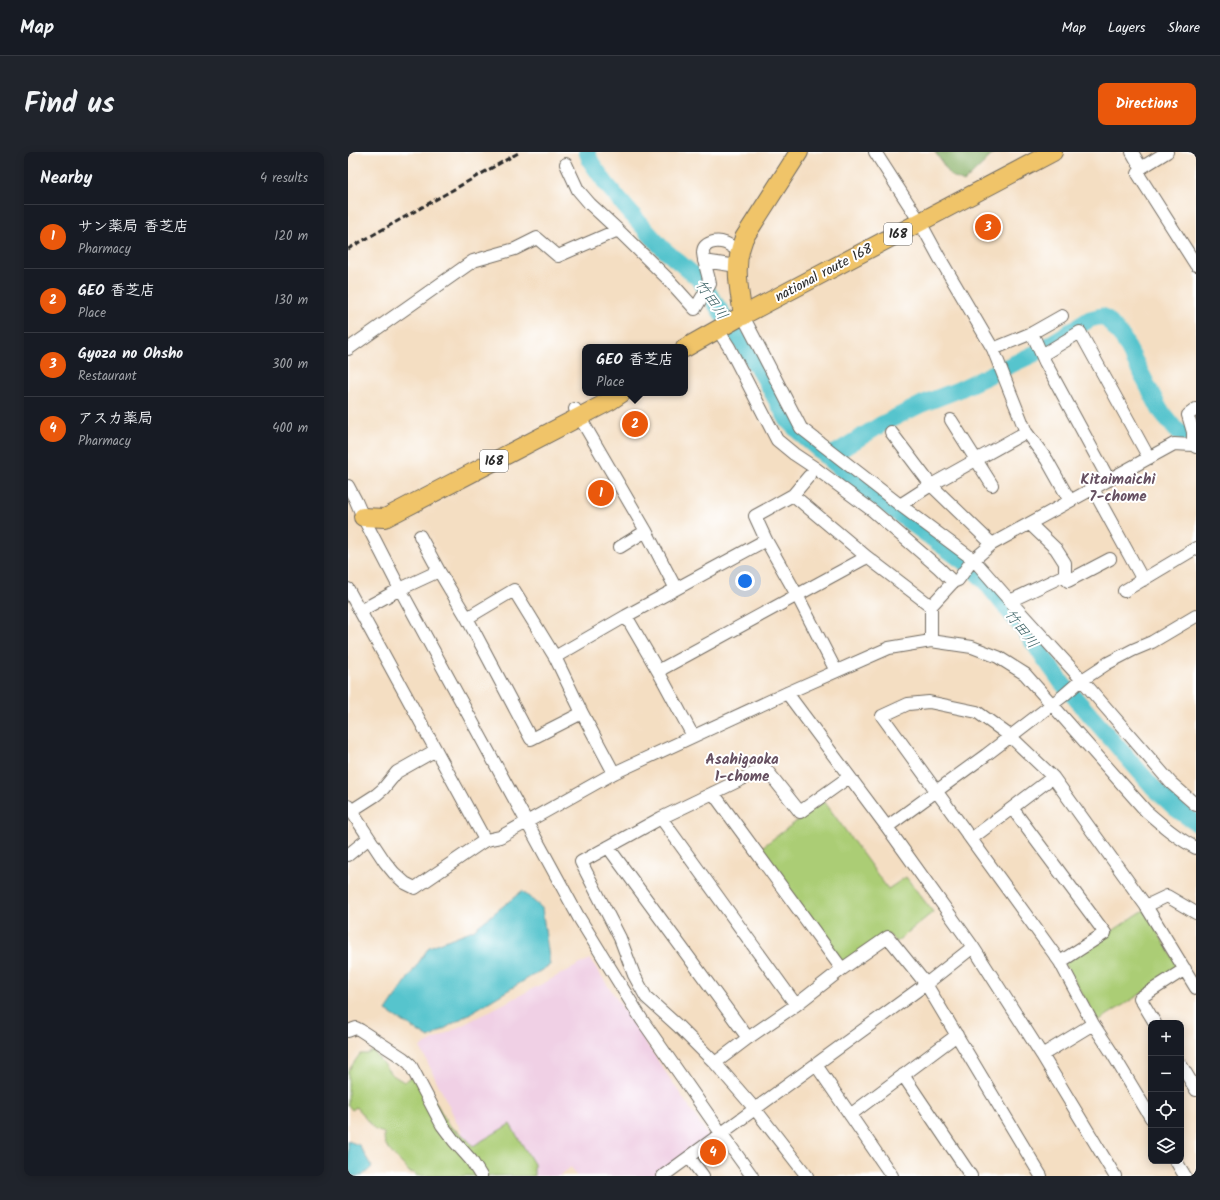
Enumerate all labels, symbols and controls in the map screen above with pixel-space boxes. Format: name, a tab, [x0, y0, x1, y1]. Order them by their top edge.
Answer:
text: Map	[20, 13, 54, 43]
text: Map	[1062, 17, 1086, 39]
text: Layers	[1108, 17, 1146, 39]
text: Share	[1168, 17, 1200, 39]
text: Find us	[24, 82, 115, 127]
button: Directions	[1098, 83, 1196, 125]
text: Nearby	[40, 165, 92, 192]
text: 4 results	[260, 168, 308, 189]
pin: 3	[975, 212, 1001, 242]
text: サン薬局 香芝店	[78, 215, 189, 239]
road number: 168	[884, 223, 912, 245]
text: 1	[51, 226, 55, 247]
text: 120 m	[274, 226, 308, 247]
street label: national route 168	[771, 238, 877, 308]
text: Pharmacy	[78, 239, 131, 260]
water label: 竹田川	[688, 275, 734, 325]
text: GEO 香芝店	[78, 279, 155, 303]
text: 2	[49, 290, 57, 311]
text: 130 m	[274, 290, 308, 311]
text: Place	[78, 303, 106, 324]
text: Gyoza no Ohsho	[78, 342, 183, 366]
popup	[582, 344, 688, 396]
text: GEO 香芝店	[596, 348, 674, 372]
text: 3	[49, 354, 57, 375]
text: 300 m	[272, 354, 308, 375]
text: Restaurant	[78, 366, 137, 387]
text: Place	[596, 372, 624, 393]
text: アスカ薬局	[78, 407, 153, 431]
pin: 2	[622, 409, 648, 439]
text: 4	[49, 418, 57, 439]
text: 400 m	[272, 418, 308, 439]
text: Pharmacy	[78, 431, 131, 452]
road number: 168	[480, 450, 508, 472]
district label: Kitaimaichi 7-chome	[1081, 468, 1156, 509]
pin: 1	[588, 478, 614, 508]
your location	[735, 571, 755, 591]
water label: 竹田川	[998, 604, 1044, 654]
district label: Asahigaoka 1-chome	[705, 748, 779, 789]
map controls	[1148, 1020, 1184, 1164]
button: +	[1148, 1020, 1184, 1056]
button: −	[1148, 1056, 1184, 1092]
button: locate	[1148, 1092, 1184, 1128]
button: layers	[1148, 1128, 1184, 1164]
pin: 4	[700, 1137, 726, 1167]

